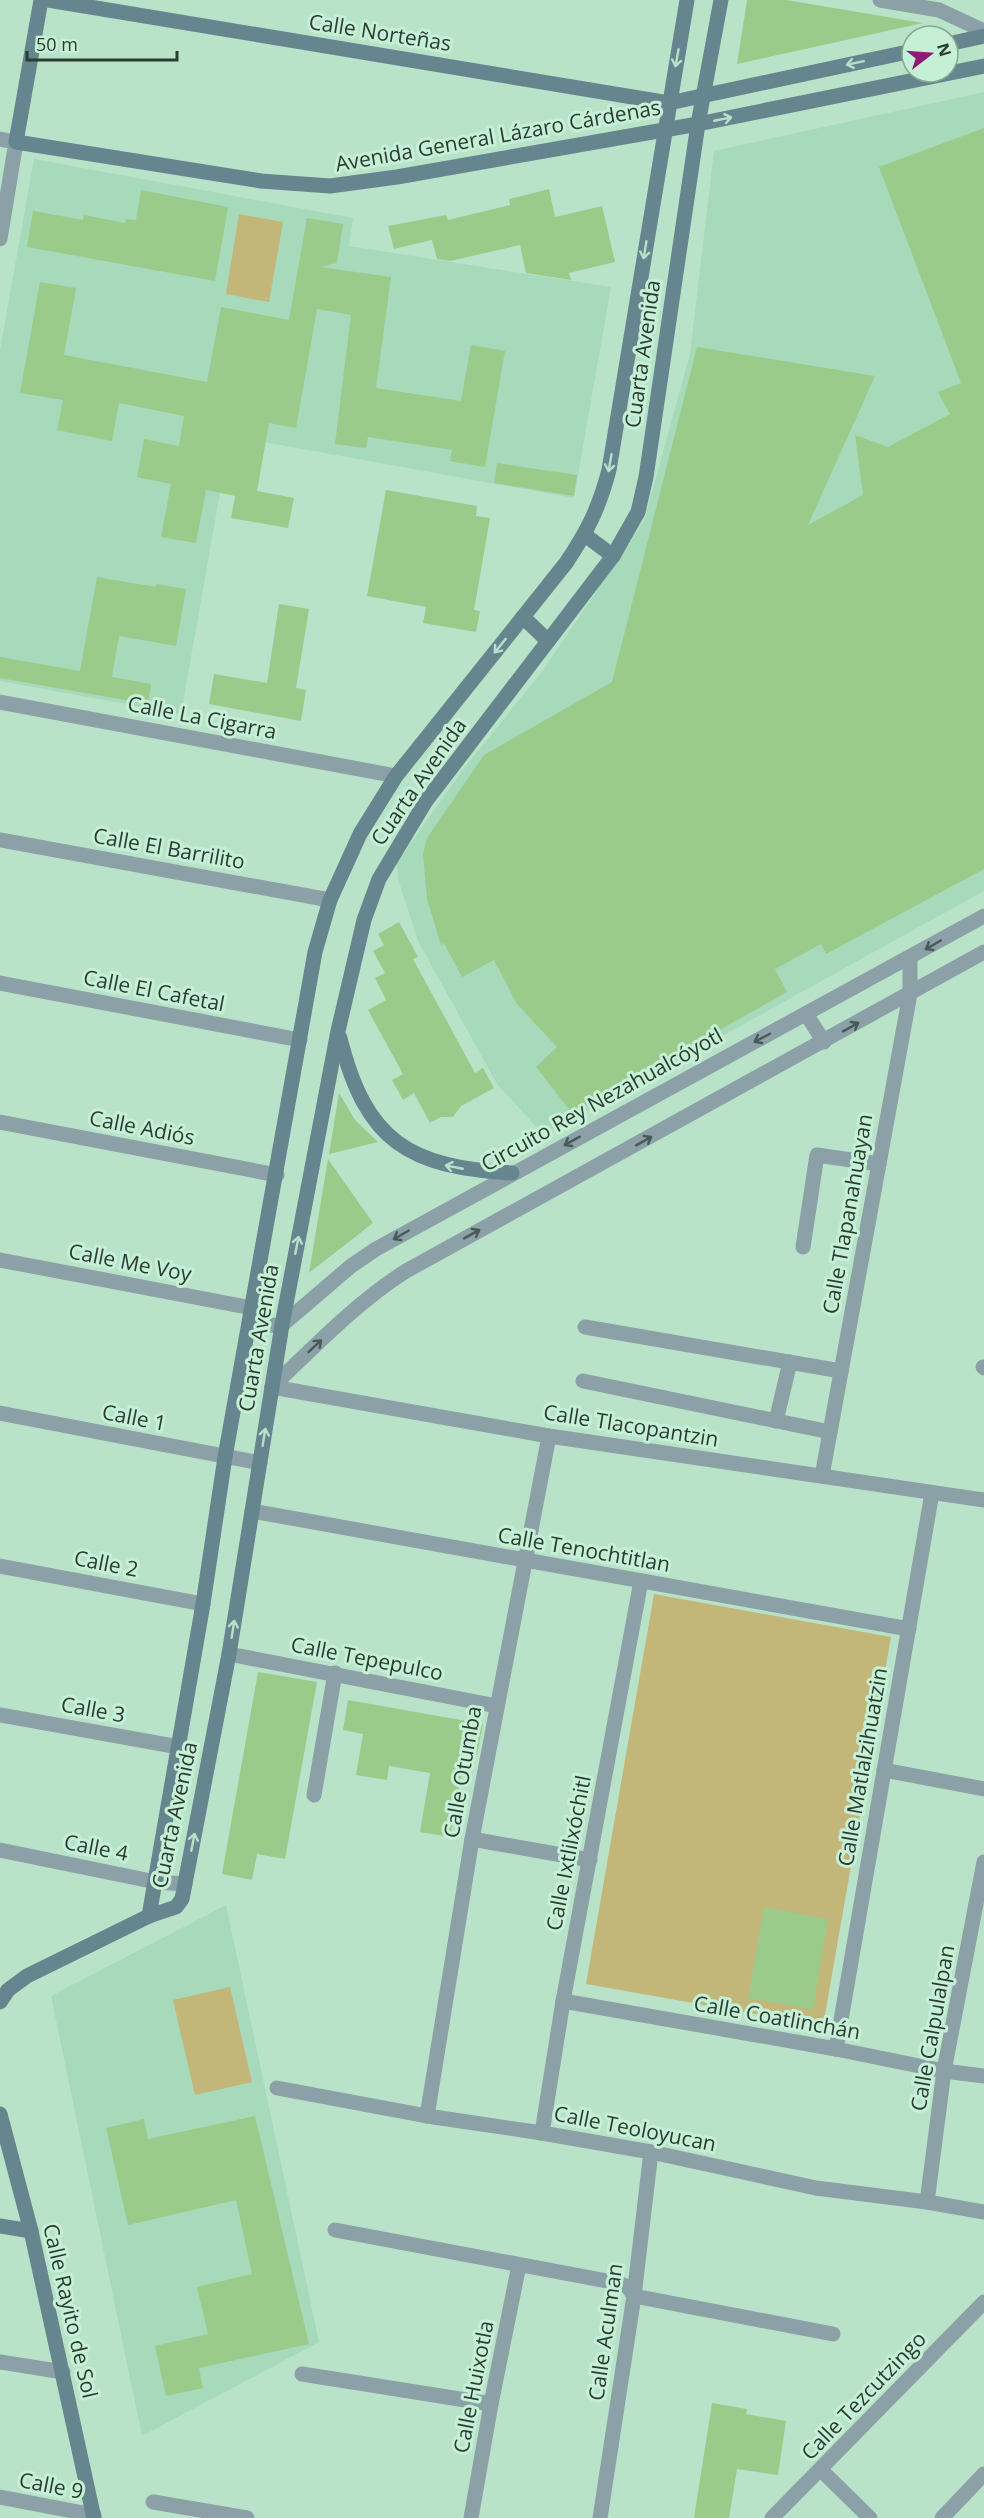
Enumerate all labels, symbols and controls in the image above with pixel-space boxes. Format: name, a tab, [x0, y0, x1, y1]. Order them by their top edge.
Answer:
street label: Calle Norteñas	[307, 7, 453, 57]
scale bar	[27, 24, 177, 62]
north arrow	[900, 24, 960, 84]
text: 50 m	[36, 32, 78, 56]
text: N	[932, 40, 957, 59]
one-way arrow	[671, 47, 682, 67]
one-way arrow	[845, 58, 864, 70]
street label: Avenida General Lázaro Cárdenas	[333, 93, 663, 177]
one-way arrow	[712, 113, 732, 124]
one-way arrow	[639, 240, 650, 259]
street label: Cuarta Avenida	[618, 278, 666, 430]
one-way arrow	[604, 453, 615, 472]
one-way arrow	[494, 637, 507, 653]
street label: Calle La Cigarra	[125, 689, 279, 745]
street label: Cuarta Avenida	[364, 712, 472, 851]
street label: Calle El Barrilito	[91, 821, 247, 875]
one-way arrow	[925, 939, 942, 951]
street label: Calle El Cafetal	[81, 963, 227, 1017]
one-way arrow	[843, 1020, 860, 1032]
street label: Circuito Rey Nezahualcóyotl	[476, 1021, 727, 1177]
one-way arrow	[753, 1033, 771, 1044]
street label: Calle Adiós	[87, 1103, 197, 1151]
street label: Calle Tlapanahuayan	[816, 1112, 878, 1316]
one-way arrow	[563, 1135, 580, 1147]
one-way arrow	[634, 1135, 652, 1146]
one-way arrow	[445, 1161, 464, 1172]
one-way arrow	[463, 1228, 480, 1240]
one-way arrow	[393, 1229, 410, 1241]
one-way arrow	[292, 1235, 303, 1255]
street label: Calle Me Voy	[66, 1236, 194, 1288]
street label: Cuarta Avenida	[231, 1262, 285, 1414]
one-way arrow	[307, 1339, 322, 1354]
street label: Calle 1	[100, 1397, 169, 1437]
street label: Calle Tlacopantzin	[542, 1397, 721, 1453]
one-way arrow	[259, 1428, 270, 1447]
street label: Calle Tenochtitlan	[496, 1520, 673, 1578]
street label: Calle 2	[72, 1543, 141, 1583]
one-way arrow	[228, 1620, 239, 1640]
street label: Calle Tepepulco	[289, 1630, 446, 1686]
street label: Calle Matlalzihuatzin	[831, 1665, 893, 1868]
street label: Calle 3	[59, 1690, 127, 1728]
street label: Calle Otumba	[437, 1704, 487, 1840]
street label: Cuarta Avenida	[145, 1739, 203, 1891]
street label: Calle Ixtlilxóchitl	[539, 1773, 597, 1933]
street label: Calle 4	[62, 1827, 131, 1867]
one-way arrow	[188, 1832, 199, 1852]
street label: Calle Calpulalpan	[904, 1943, 960, 2113]
street label: Calle Coatlinchán	[692, 1989, 863, 2045]
street label: Calle Teoloyucan	[552, 2099, 719, 2157]
street label: Calle Rayito de Sol	[37, 2221, 105, 2401]
street label: Calle Aculman	[582, 2261, 628, 2402]
street label: Calle Huixotla	[446, 2318, 500, 2455]
street label: Calle Tezcutzingo	[795, 2325, 932, 2466]
street label: Calle 9	[17, 2465, 86, 2505]

